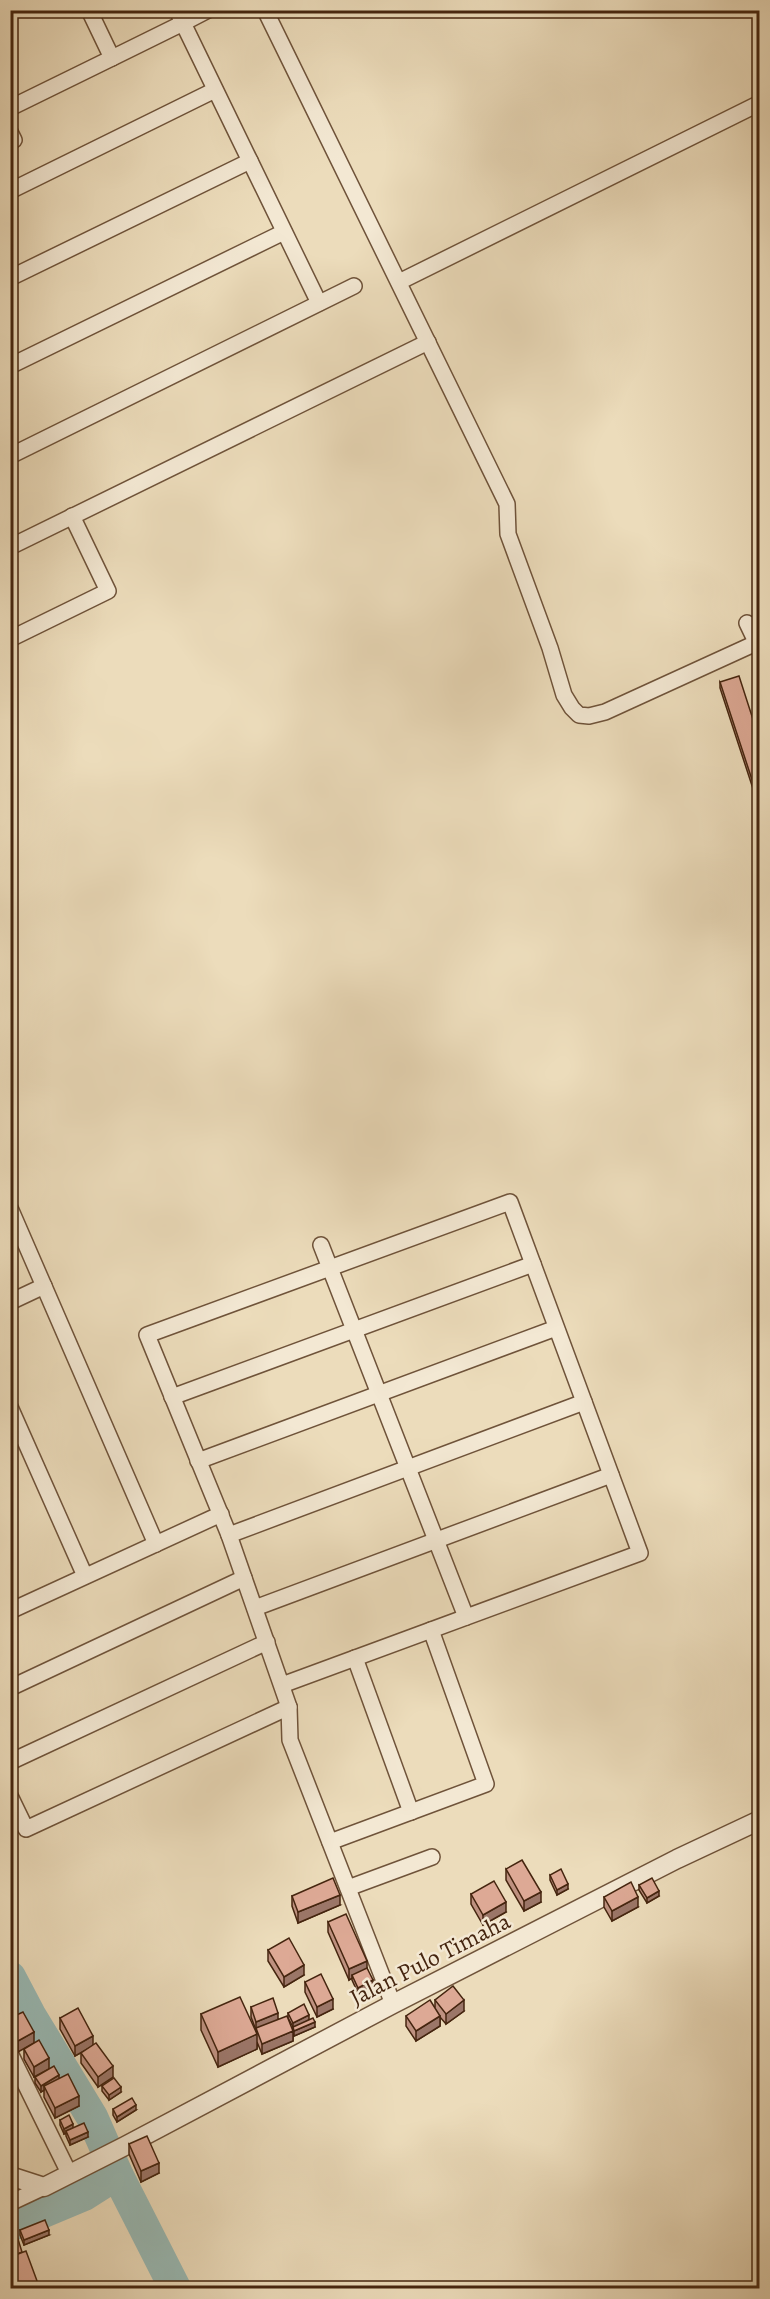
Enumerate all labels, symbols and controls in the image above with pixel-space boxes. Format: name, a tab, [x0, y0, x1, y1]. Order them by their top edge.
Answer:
street label: Jalan Pulo Timaha	[344, 1904, 517, 2013]

